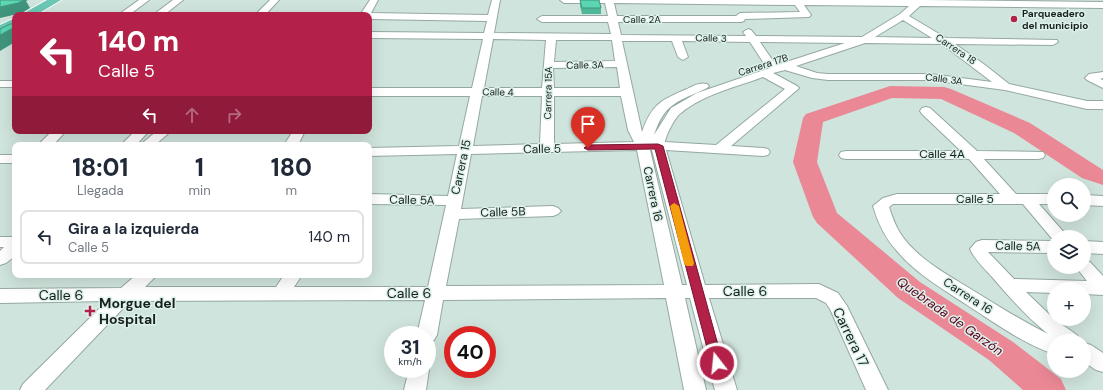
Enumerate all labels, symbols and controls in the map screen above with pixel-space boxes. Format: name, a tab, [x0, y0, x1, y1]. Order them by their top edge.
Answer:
place label: Parqueadero del municipio	[1022, 7, 1088, 32]
street label: Calle 2A	[623, 13, 661, 26]
marker: Parqueadero del municipio	[1009, 14, 1019, 24]
text: 140 m	[98, 23, 179, 60]
icon: left	[32, 28, 84, 80]
street label: Calle 3	[695, 31, 727, 45]
street label: Carrera 18	[933, 31, 979, 67]
street label: Carrera 17B	[736, 51, 790, 79]
street label: Calle 3A	[566, 58, 604, 72]
text: Calle 5	[98, 59, 155, 83]
street label: Carrera 15A	[541, 66, 555, 119]
street label: Calle 3A	[925, 70, 964, 88]
street label: Calle 4	[482, 85, 514, 99]
icon: left	[139, 104, 161, 126]
icon: ahead	[181, 104, 203, 126]
icon: right	[223, 104, 245, 126]
pin	[571, 107, 605, 148]
icon: arrive	[577, 113, 599, 135]
street label: Carrera 15	[447, 138, 475, 196]
street label: Calle 5	[523, 141, 561, 157]
street label: Calle 4A	[919, 146, 965, 162]
text: 18:01	[72, 152, 128, 183]
text: 1	[195, 152, 204, 183]
text: 180	[271, 152, 312, 183]
street label: Carrera 16	[639, 165, 667, 223]
map controls	[1047, 178, 1091, 378]
button: search	[1047, 178, 1091, 222]
text: Llegada	[77, 182, 124, 199]
text: min	[188, 182, 211, 199]
text: m	[286, 182, 297, 199]
street label: Calle 5	[956, 191, 994, 207]
street label: Calle 5A	[389, 192, 435, 208]
street label: Calle 5B	[480, 203, 526, 221]
text: Gira a la izquierda	[68, 219, 199, 239]
icon: left	[34, 226, 56, 248]
text: 140 m	[309, 227, 350, 247]
button: layers	[1047, 230, 1091, 274]
street label: Calle 5A	[995, 238, 1041, 254]
text: Calle 5	[68, 239, 109, 256]
water label: Quebrada de Garzón	[893, 273, 1007, 359]
street label: Carrera 16	[940, 274, 996, 318]
street label: Calle 6	[723, 282, 767, 300]
button: +	[1047, 282, 1091, 326]
street label: Calle 6	[387, 284, 431, 302]
street label: Calle 6	[39, 286, 83, 304]
place label: Morgue del Hospital	[99, 294, 176, 328]
street label: Carrera 17	[829, 304, 873, 370]
marker: Morgue del Hospital	[84, 305, 96, 317]
speed limit sign: 40	[444, 326, 496, 378]
text: 31	[400, 334, 420, 360]
button: −	[1047, 334, 1091, 378]
position arrow	[696, 342, 738, 384]
text: km/h	[398, 355, 422, 368]

